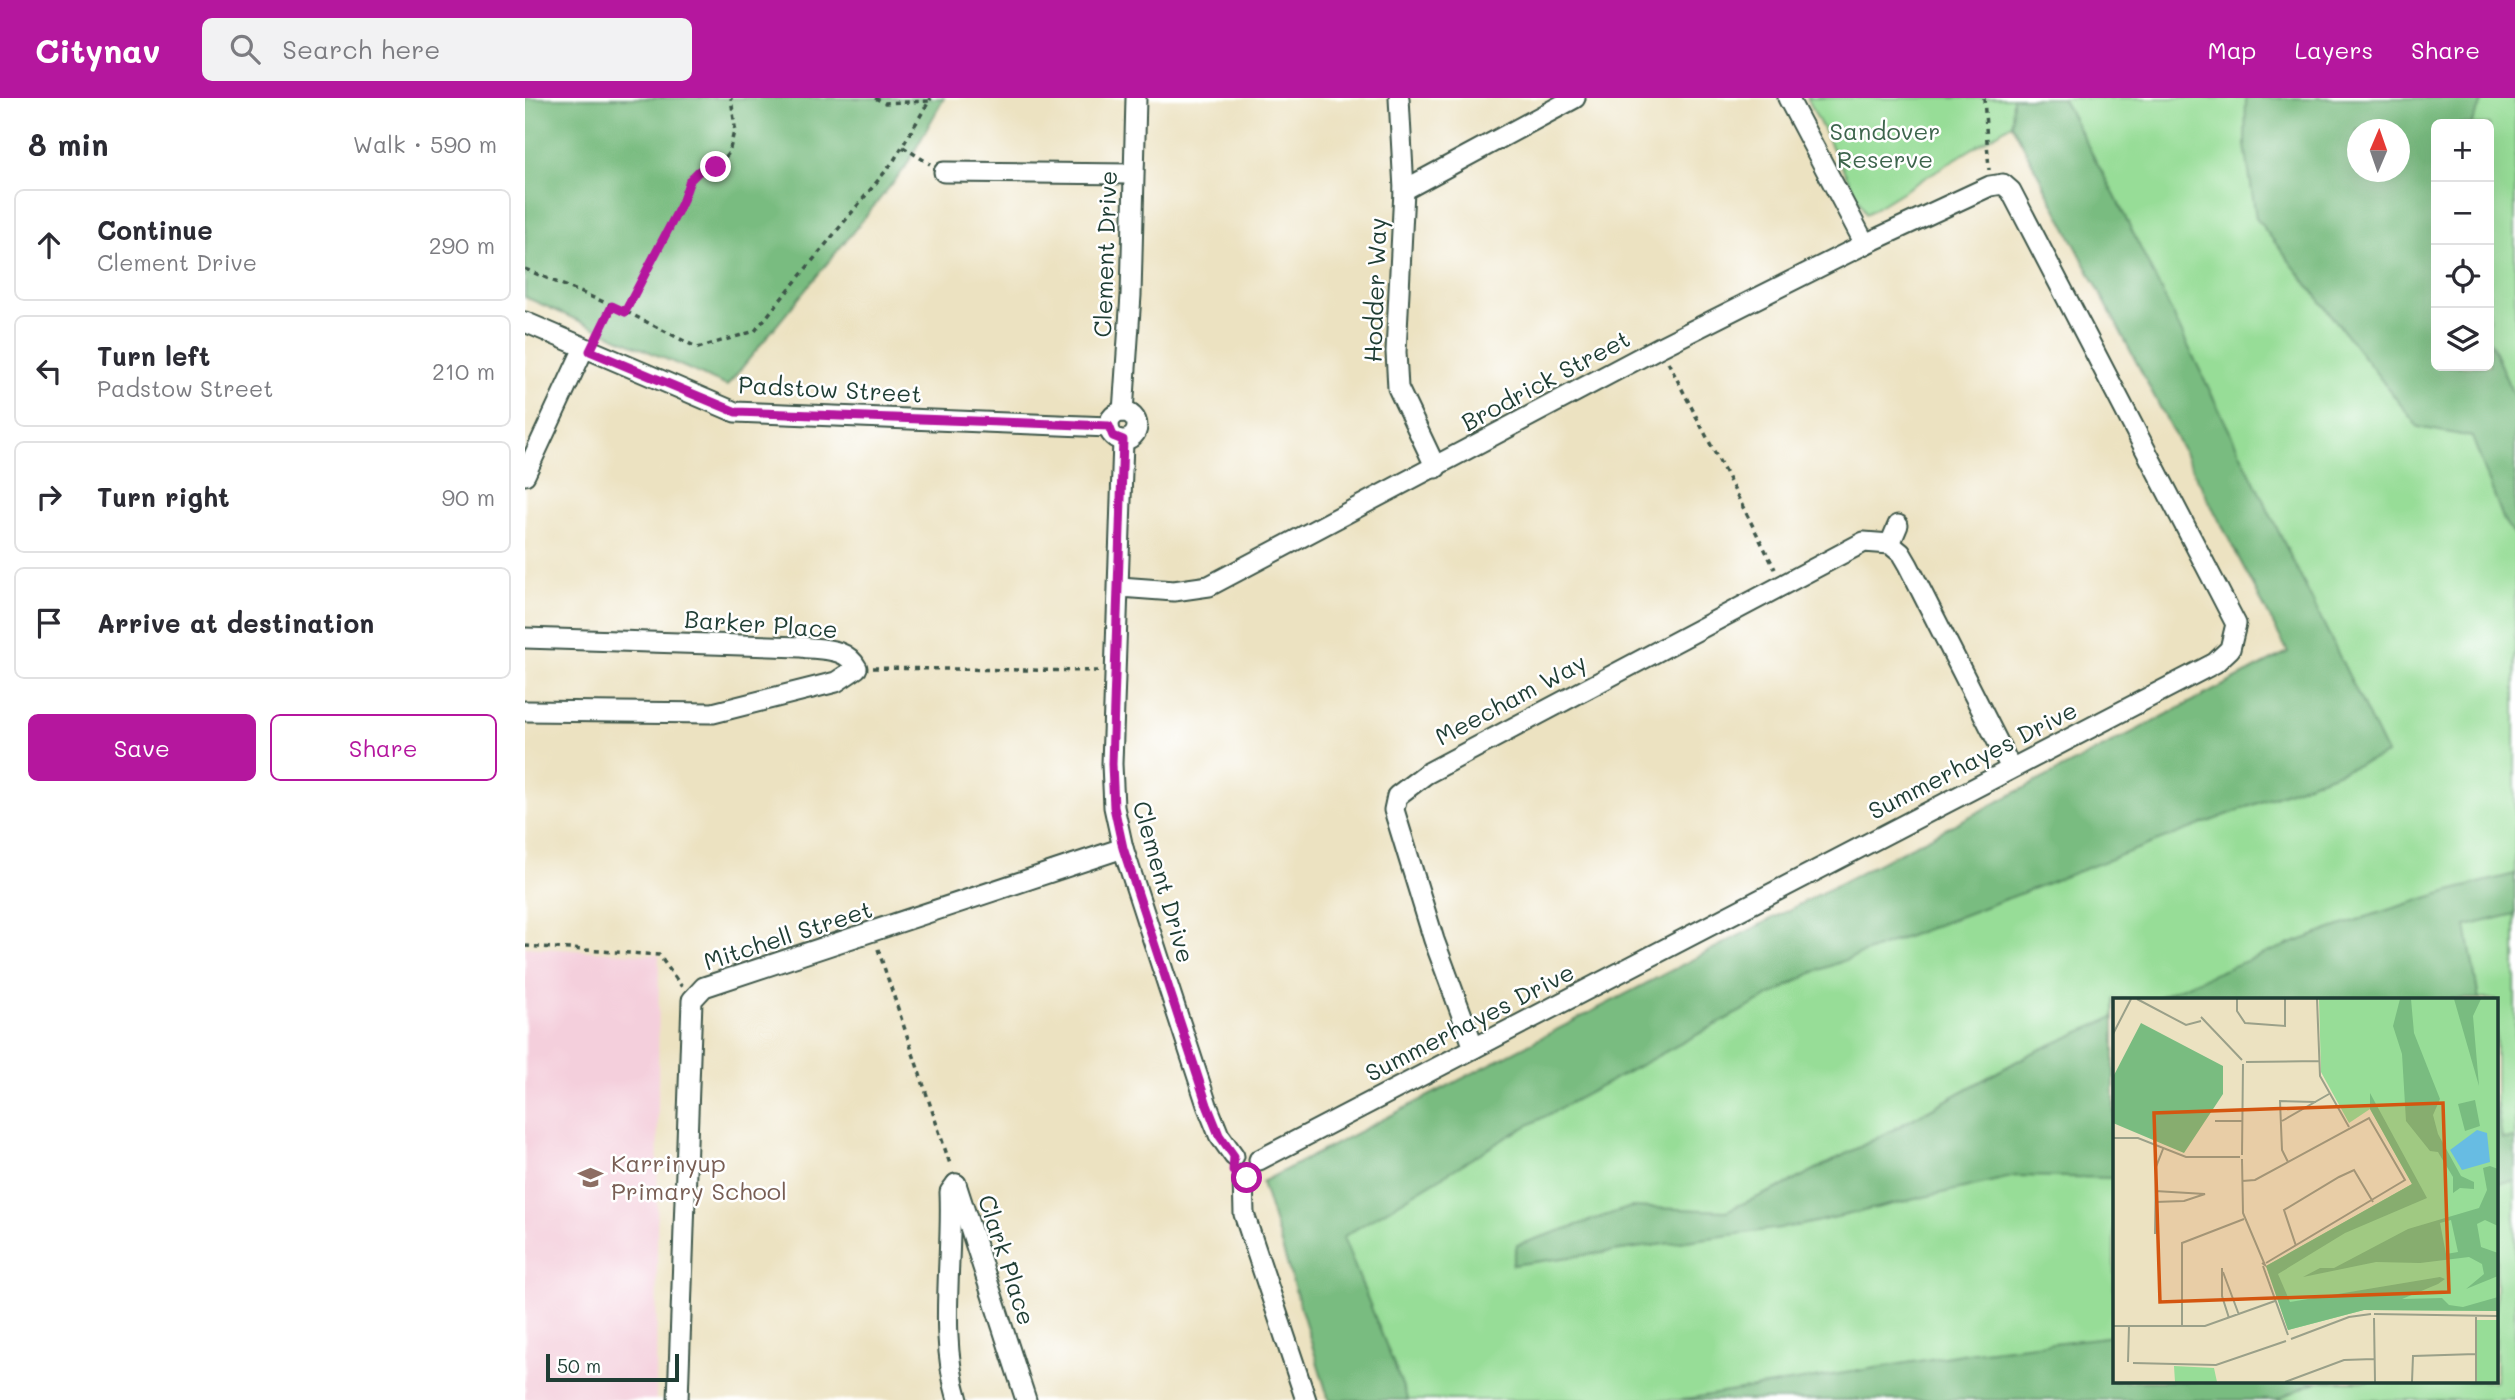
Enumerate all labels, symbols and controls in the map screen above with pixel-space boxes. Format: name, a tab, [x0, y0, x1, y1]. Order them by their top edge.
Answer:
search box	[202, 18, 692, 81]
text: Citynav	[35, 28, 160, 71]
icon: search	[226, 30, 264, 68]
text: Search here	[282, 32, 440, 66]
text: Map	[2208, 34, 2256, 65]
text: Layers	[2294, 34, 2373, 65]
text: Share	[2411, 34, 2480, 65]
park label: Sandover Reserve	[1830, 115, 1940, 174]
north arrow	[2347, 119, 2410, 182]
map controls	[2431, 119, 2494, 371]
button: +	[2431, 119, 2494, 182]
text: 8 min	[28, 124, 109, 164]
text: Walk · 590 m	[353, 129, 497, 159]
route end	[700, 151, 731, 182]
street label: Clement Drive	[1086, 170, 1123, 338]
button: −	[2431, 182, 2494, 245]
text: Continue	[97, 213, 213, 247]
street label: Hodder Way	[1356, 217, 1393, 363]
icon: ahead	[30, 226, 68, 264]
text: 290 m	[429, 230, 495, 260]
button: locate	[2431, 245, 2494, 308]
text: Clement Drive	[97, 247, 257, 277]
button: layers	[2431, 308, 2494, 371]
street label: Brodrick Street	[1456, 322, 1635, 437]
text: Turn left	[97, 339, 210, 373]
icon: left	[30, 352, 68, 390]
text: 210 m	[432, 356, 495, 386]
street label: Padstow Street	[737, 368, 923, 409]
text: Padstow Street	[97, 373, 273, 403]
icon: right	[30, 478, 68, 516]
text: Turn right	[97, 480, 230, 514]
text: 90 m	[442, 482, 495, 512]
street label: Barker Place	[683, 603, 839, 644]
icon: arrive	[30, 604, 68, 642]
text: Arrive at destination	[97, 606, 374, 640]
street label: Meecham Way	[1429, 646, 1591, 752]
street label: Summerhayes Drive	[1863, 694, 2082, 826]
button: Save	[28, 714, 256, 781]
button: Share	[270, 714, 497, 781]
street label: Clement Drive	[1127, 797, 1202, 966]
street label: Mitchell Street	[699, 893, 876, 976]
street label: Summerhayes Drive	[1360, 956, 1579, 1088]
inset map	[2113, 998, 2497, 1382]
place label: Karrinyup Primary School	[611, 1147, 787, 1206]
route start	[1231, 1162, 1262, 1193]
school or university icon: Karrinyup Primary School	[577, 1164, 605, 1192]
street label: Clark Place	[972, 1190, 1043, 1329]
scale bar	[546, 1351, 679, 1383]
text: 50 m	[557, 1353, 601, 1378]

